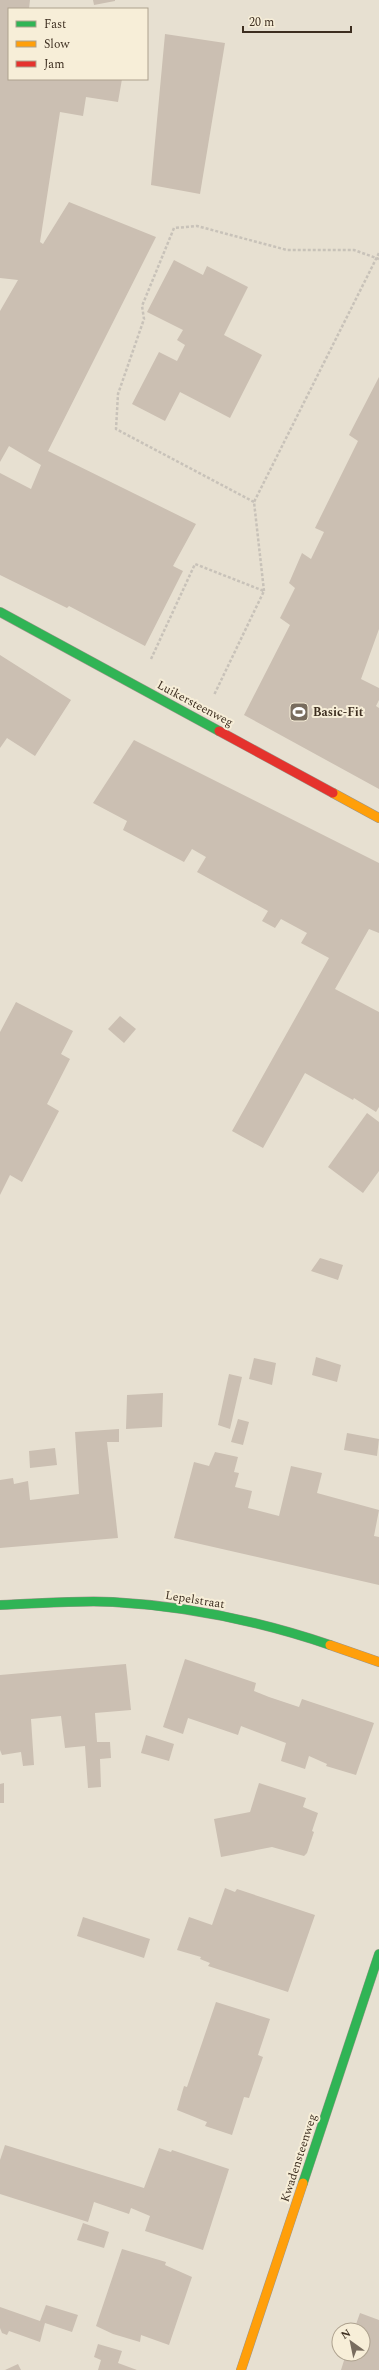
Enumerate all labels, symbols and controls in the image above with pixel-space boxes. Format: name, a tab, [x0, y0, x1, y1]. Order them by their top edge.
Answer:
legend	[8, 8, 148, 80]
scale bar	[243, 8, 351, 34]
text: 20 m	[249, 13, 274, 32]
text: Fast	[44, 15, 66, 34]
text: Slow	[44, 35, 70, 54]
text: Jam	[44, 55, 65, 74]
street label: Luikersteenweg	[153, 676, 237, 732]
sports icon: Basic-Fit	[288, 701, 310, 723]
place label: Basic-Fit	[313, 703, 364, 722]
street label: Lepelstraat	[164, 1586, 226, 1614]
street label: Kwadensteenweg	[276, 2111, 322, 2205]
north arrow	[331, 2322, 371, 2362]
text: N	[337, 2324, 354, 2344]

